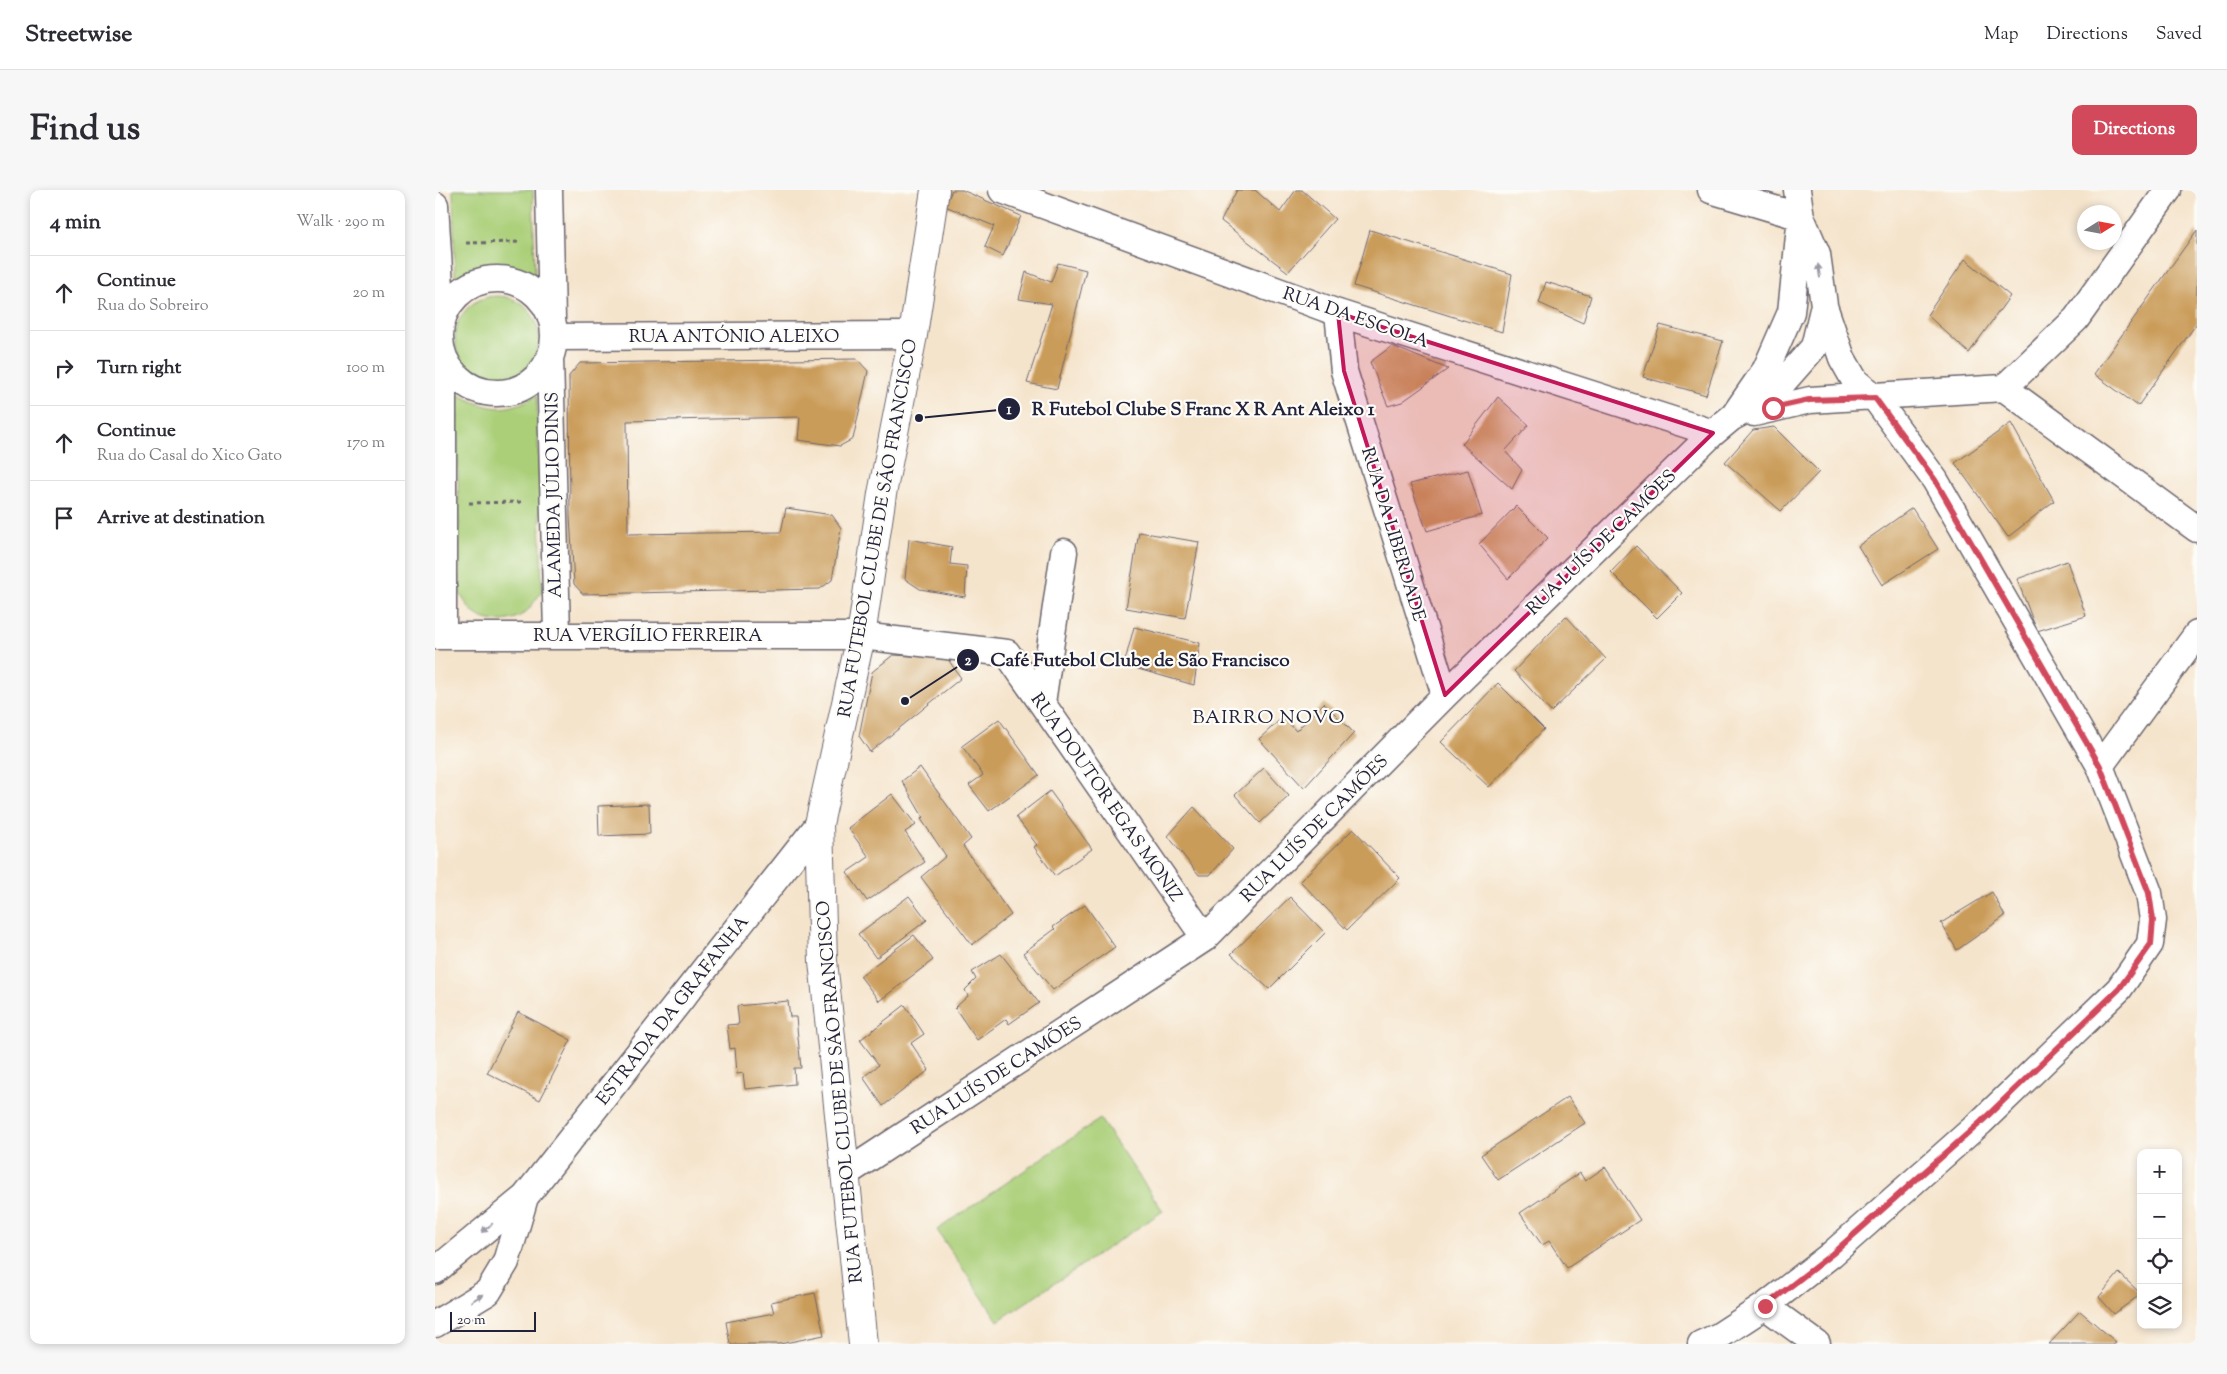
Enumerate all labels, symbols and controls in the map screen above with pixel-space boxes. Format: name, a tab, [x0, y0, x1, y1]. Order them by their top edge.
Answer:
text: Streetwise	[25, 18, 132, 52]
text: Map	[1984, 22, 2019, 48]
text: Directions	[2047, 22, 2128, 48]
text: Saved	[2156, 22, 2202, 48]
text: Find us	[30, 105, 140, 156]
button: Directions	[2072, 105, 2197, 155]
north arrow	[2077, 205, 2122, 250]
text: 4 min	[50, 208, 101, 238]
text: Walk · 290 m	[296, 211, 385, 234]
one-way arrow	[1815, 262, 1823, 278]
text: Continue	[97, 268, 176, 295]
icon: ahead	[50, 279, 78, 307]
text: 20 m	[352, 282, 385, 305]
street label: RUA DA ESCOLA	[1279, 282, 1432, 356]
text: Rua do Sobreiro	[97, 295, 209, 318]
street label: RUA ANTÓNIO ALEIXO	[629, 324, 839, 351]
street label: RUA FUTEBOL CLUBE DE SÃO FRANCISCO	[833, 337, 925, 720]
icon: right	[50, 354, 78, 382]
text: Turn right	[97, 355, 181, 382]
text: 100 m	[346, 357, 385, 380]
street label: ALAMEDA JÚLIO DINIS	[539, 392, 570, 598]
callout: R Futebol Clube S Franc X R Ant Aleixo 1	[997, 392, 1384, 426]
text: R Futebol Clube S Franc X R Ant Aleixo 1	[1032, 397, 1375, 424]
route start	[1762, 397, 1785, 420]
text: 1	[1006, 400, 1012, 421]
text: Continue	[97, 418, 176, 445]
icon: ahead	[50, 429, 78, 457]
text: 170 m	[347, 432, 385, 455]
street label: RUA DA LIBERDADE	[1353, 444, 1431, 625]
text: Rua do Casal do Xico Gato	[97, 445, 282, 468]
street label: RUA LUÍS DE CAMÕES	[1521, 465, 1683, 622]
icon: arrive	[50, 504, 78, 532]
text: Arrive at destination	[97, 505, 265, 532]
street label: RUA VERGÍLIO FERREIRA	[533, 624, 763, 650]
callout: Café Futebol Clube de São Francisco	[956, 643, 1300, 677]
text: Café Futebol Clube de São Francisco	[990, 648, 1290, 675]
text: 2	[964, 651, 972, 672]
street label: RUA DOUTOR EGAS MONIZ	[1023, 689, 1187, 908]
district label: BAIRRO NOVO	[1192, 705, 1346, 732]
street label: RUA LUÍS DE CAMÕES	[1236, 750, 1395, 909]
street label: RUA FUTEBOL CLUBE DE SÃO FRANCISCO	[811, 899, 871, 1284]
street label: ESTRADA DA GRAFANHA	[591, 911, 756, 1112]
street label: RUA LUÍS DE CAMÕES	[906, 1011, 1088, 1142]
map controls	[2137, 1149, 2182, 1329]
button: +	[2137, 1149, 2182, 1194]
button: −	[2137, 1194, 2182, 1239]
one-way arrow	[481, 1222, 494, 1233]
button: locate	[2137, 1239, 2182, 1284]
button: layers	[2137, 1284, 2182, 1329]
one-way arrow	[470, 1294, 483, 1303]
route end	[1754, 1295, 1777, 1318]
scale bar	[450, 1309, 536, 1332]
text: 20 m	[457, 1311, 486, 1331]

